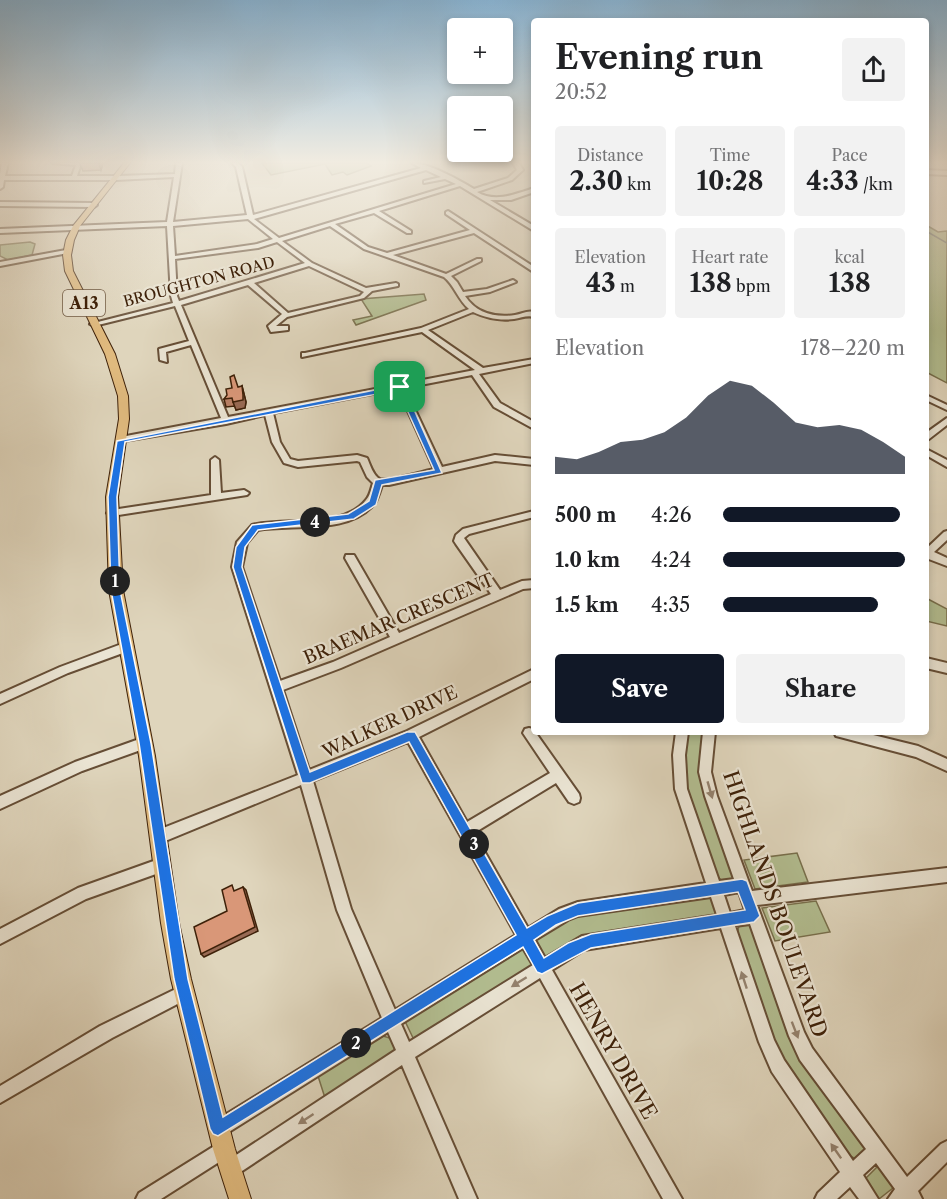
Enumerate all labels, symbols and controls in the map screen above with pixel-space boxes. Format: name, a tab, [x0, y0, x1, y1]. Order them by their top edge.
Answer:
map controls	[447, 18, 513, 162]
button: +	[447, 18, 513, 84]
text: Evening run	[555, 37, 763, 78]
button: share	[842, 38, 905, 101]
text: 20:52	[555, 80, 607, 104]
button: −	[447, 96, 513, 162]
text: Distance	[577, 145, 643, 165]
text: Time	[710, 145, 750, 165]
text: Pace	[832, 145, 868, 165]
text: 2.30	[569, 165, 623, 197]
text: 10:28	[696, 165, 764, 197]
text: 4:33	[806, 165, 859, 197]
text: km	[623, 174, 651, 194]
text: /km	[859, 174, 893, 194]
text: Elevation	[575, 247, 646, 267]
text: Heart rate	[691, 247, 769, 267]
text: kcal	[835, 247, 865, 267]
street label: BROUGHTON ROAD	[121, 252, 277, 311]
text: 43	[586, 267, 616, 299]
text: 138	[689, 267, 732, 299]
text: 138	[828, 267, 871, 299]
text: m	[616, 276, 635, 296]
text: bpm	[732, 276, 771, 296]
road number: A13	[63, 290, 105, 316]
text: Elevation	[555, 336, 644, 360]
text: 178–220 m	[800, 336, 905, 360]
pin	[374, 361, 425, 412]
icon: arrive	[383, 370, 416, 403]
text: 500 m	[555, 503, 616, 527]
text: 4:26	[651, 503, 691, 527]
pin: 4	[300, 507, 330, 537]
text: 4	[310, 512, 320, 532]
text: 1.0 km	[555, 548, 620, 572]
text: 4:24	[651, 548, 691, 572]
pin: 1	[100, 566, 130, 596]
street label: BRAEMAR CRESCENT	[300, 569, 498, 669]
text: 1	[111, 571, 119, 591]
text: 1.5 km	[555, 593, 619, 617]
text: 4:35	[651, 593, 690, 617]
button: Save	[555, 654, 724, 723]
button: Share	[736, 654, 905, 723]
street label: WALKER DRIVE	[318, 681, 461, 763]
street label: HIGHLANDS BOULEVARD	[718, 767, 833, 1040]
one-way arrow	[705, 781, 715, 799]
pin: 3	[459, 829, 489, 859]
text: 3	[469, 834, 479, 854]
one-way arrow	[739, 971, 749, 989]
one-way arrow	[511, 976, 527, 987]
street label: HENRY DRIVE	[564, 978, 663, 1124]
one-way arrow	[791, 1021, 800, 1039]
pin: 2	[341, 1028, 371, 1058]
text: 2	[351, 1033, 361, 1053]
one-way arrow	[298, 1113, 314, 1124]
one-way arrow	[831, 1143, 842, 1159]

